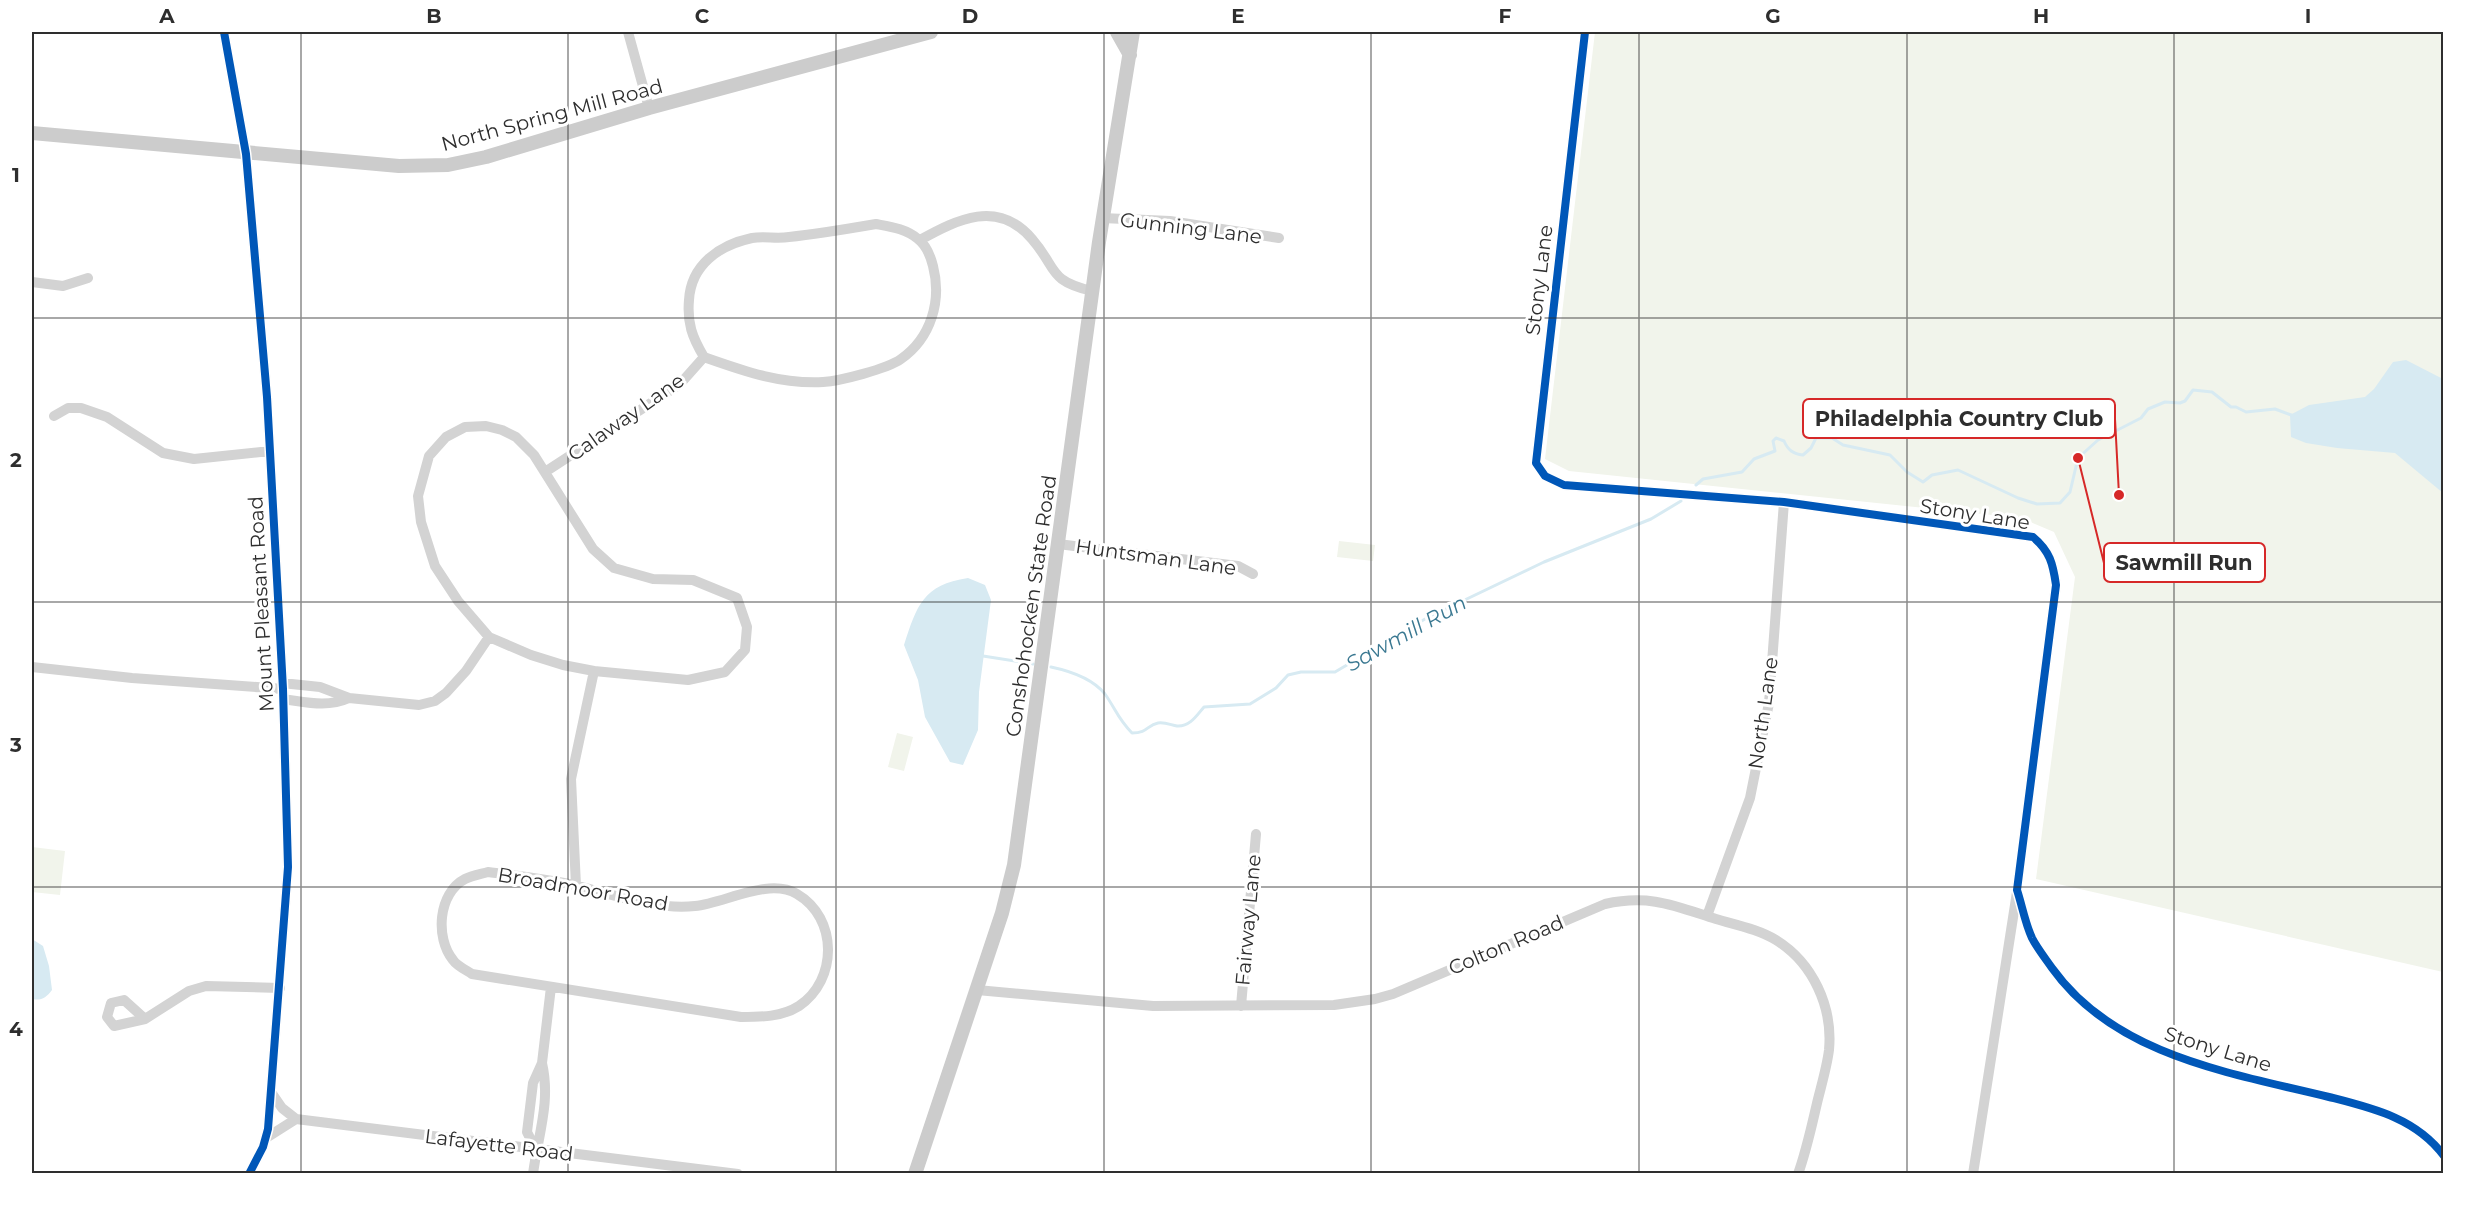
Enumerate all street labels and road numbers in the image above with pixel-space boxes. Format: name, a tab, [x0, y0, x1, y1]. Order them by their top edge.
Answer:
street label: North Spring Mill Road	[439, 74, 665, 156]
street label: Gunning Lane	[1119, 207, 1263, 249]
street label: Stony Lane	[1520, 223, 1558, 337]
street label: Calaway Lane	[563, 368, 689, 466]
street label: Conshohocken State Road	[1001, 473, 1061, 739]
street label: Stony Lane	[1918, 493, 2032, 535]
street label: Mount Pleasant Road	[243, 496, 279, 712]
street label: Huntsman Lane	[1074, 534, 1238, 580]
street label: North Lane	[1743, 655, 1783, 771]
street label: Fairway Lane	[1230, 853, 1266, 987]
street label: Broadmoor Road	[496, 862, 670, 916]
street label: Colton Road	[1445, 910, 1567, 980]
street label: Stony Lane	[2161, 1021, 2275, 1077]
street label: Lafayette Road	[423, 1124, 575, 1166]

